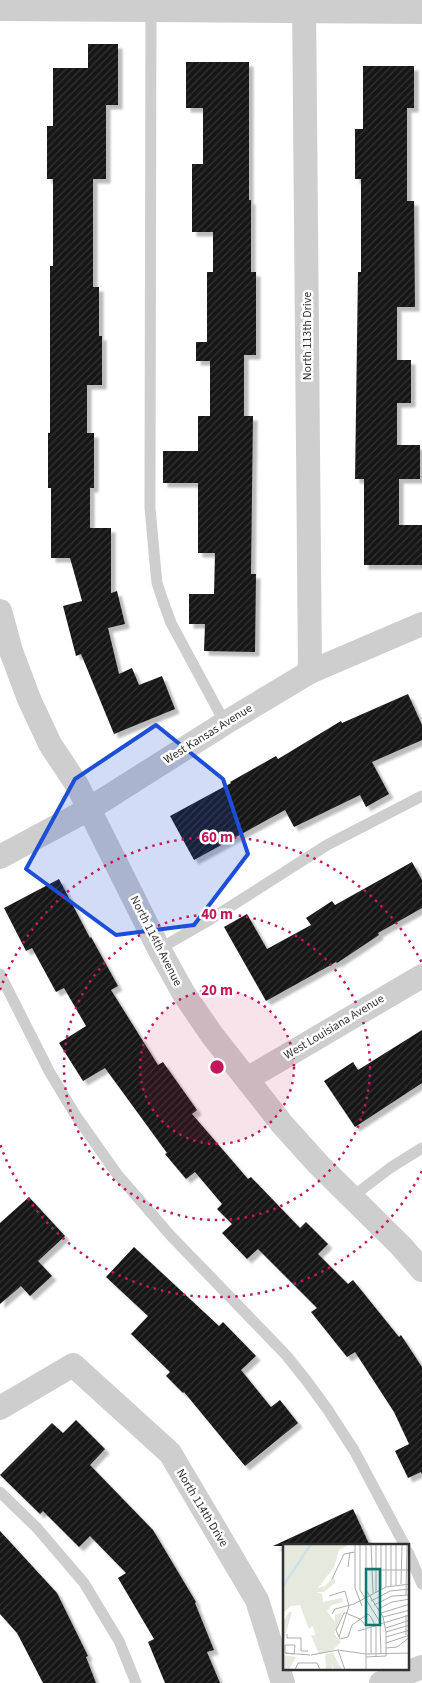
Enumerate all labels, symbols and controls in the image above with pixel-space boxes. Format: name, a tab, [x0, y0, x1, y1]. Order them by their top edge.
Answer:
street label: North 113th Drive	[299, 292, 316, 380]
street label: West Kansas Avenue	[160, 700, 256, 768]
text: 60 m	[201, 827, 233, 848]
street label: North 114th Avenue	[126, 893, 186, 989]
text: 40 m	[201, 904, 233, 925]
text: 20 m	[201, 980, 233, 1001]
street label: West Louisiana Avenue	[281, 990, 387, 1064]
centre of rings	[208, 1058, 226, 1076]
street label: North 114th Drive	[172, 1466, 232, 1550]
inset map	[283, 1544, 410, 1670]

